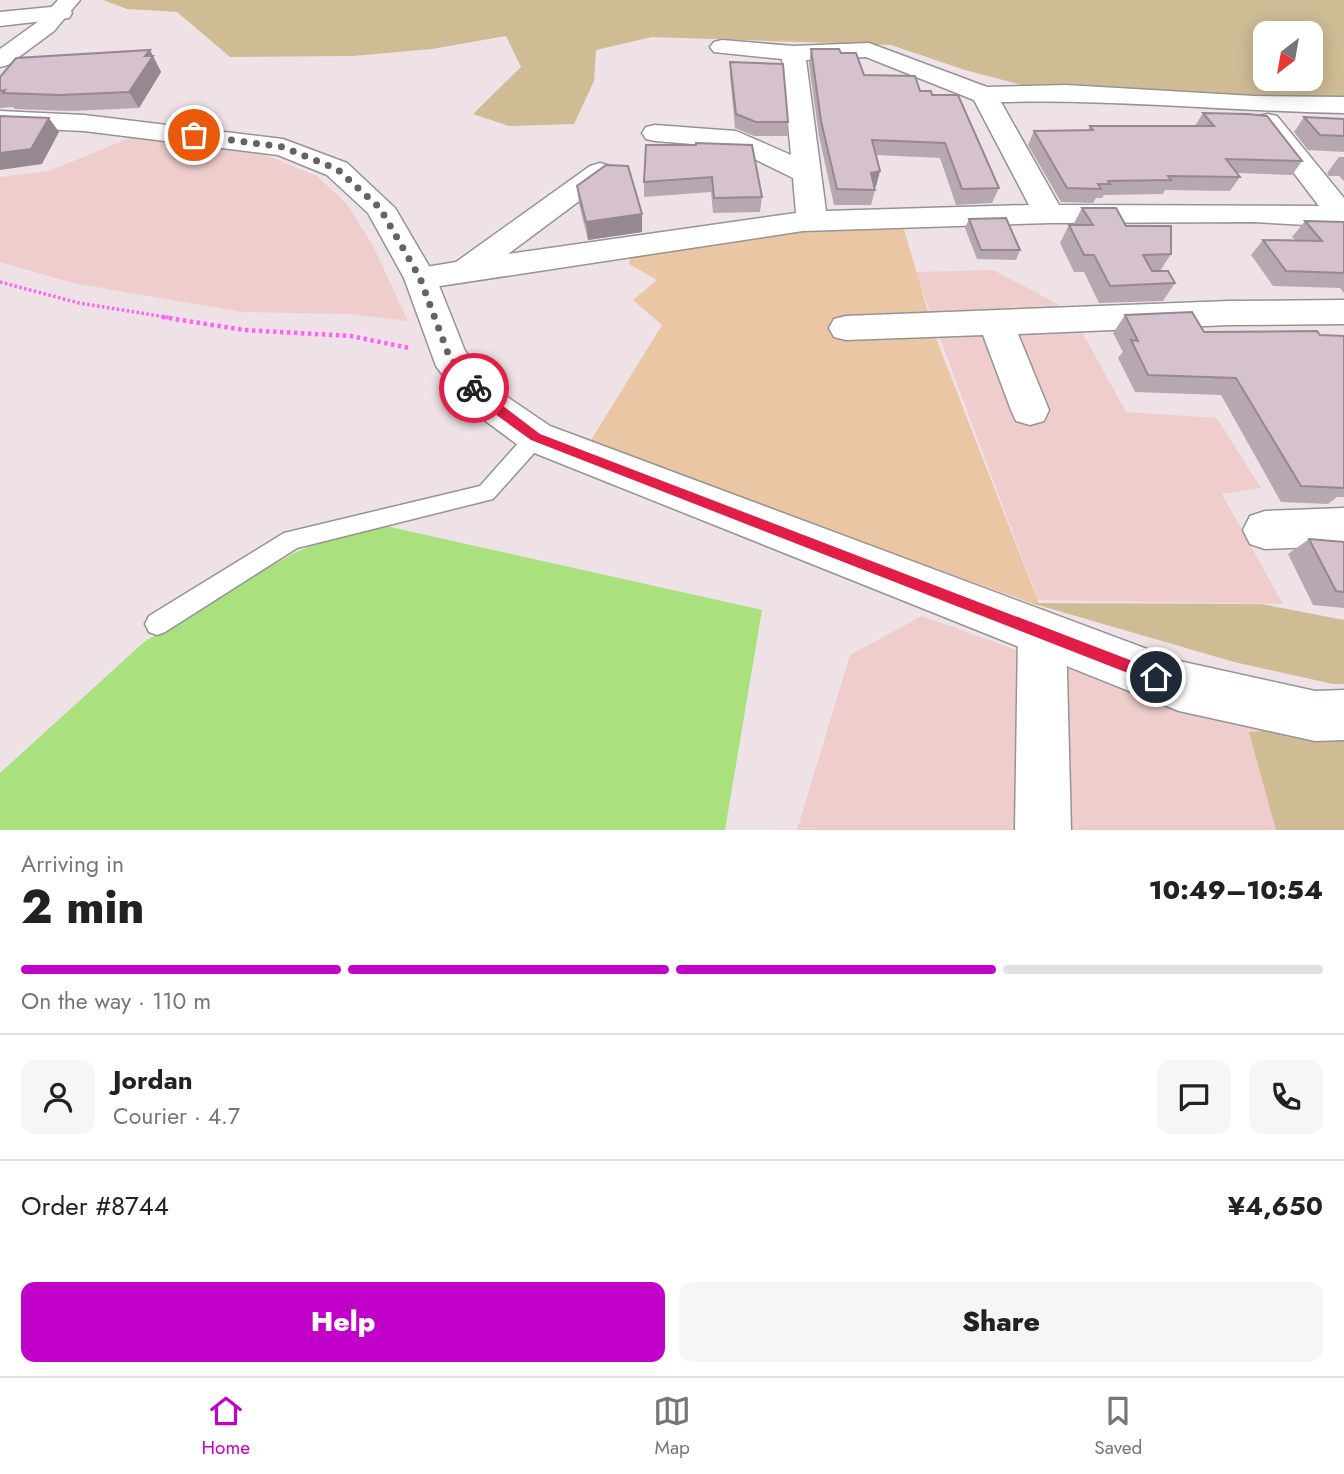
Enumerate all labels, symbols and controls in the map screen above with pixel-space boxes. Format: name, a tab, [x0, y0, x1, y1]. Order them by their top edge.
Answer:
north arrow	[1253, 21, 1323, 91]
map controls	[1253, 21, 1323, 91]
pin	[164, 105, 224, 165]
icon: bag	[175, 116, 213, 154]
courier	[439, 353, 509, 423]
icon: bike	[455, 369, 493, 407]
pin	[1126, 647, 1186, 707]
icon: home	[1137, 658, 1175, 696]
text: Arriving in	[21, 847, 124, 881]
text: 10:49–10:54	[1149, 871, 1323, 909]
text: 2 min	[21, 874, 145, 940]
text: On the way · 110 m	[21, 984, 211, 1018]
button: person	[21, 1060, 95, 1134]
button: chat	[1157, 1060, 1231, 1134]
button: phone	[1249, 1060, 1323, 1134]
text: Jordan	[113, 1061, 193, 1099]
text: Courier · 4.7	[113, 1099, 240, 1133]
text: Order #8744	[21, 1187, 169, 1225]
text: ¥4,650	[1228, 1187, 1323, 1225]
button: Help	[21, 1282, 665, 1362]
button: Share	[679, 1282, 1323, 1362]
tab: Home	[202, 1392, 250, 1461]
tab: Map	[653, 1392, 691, 1461]
tab: Saved	[1094, 1392, 1142, 1461]

